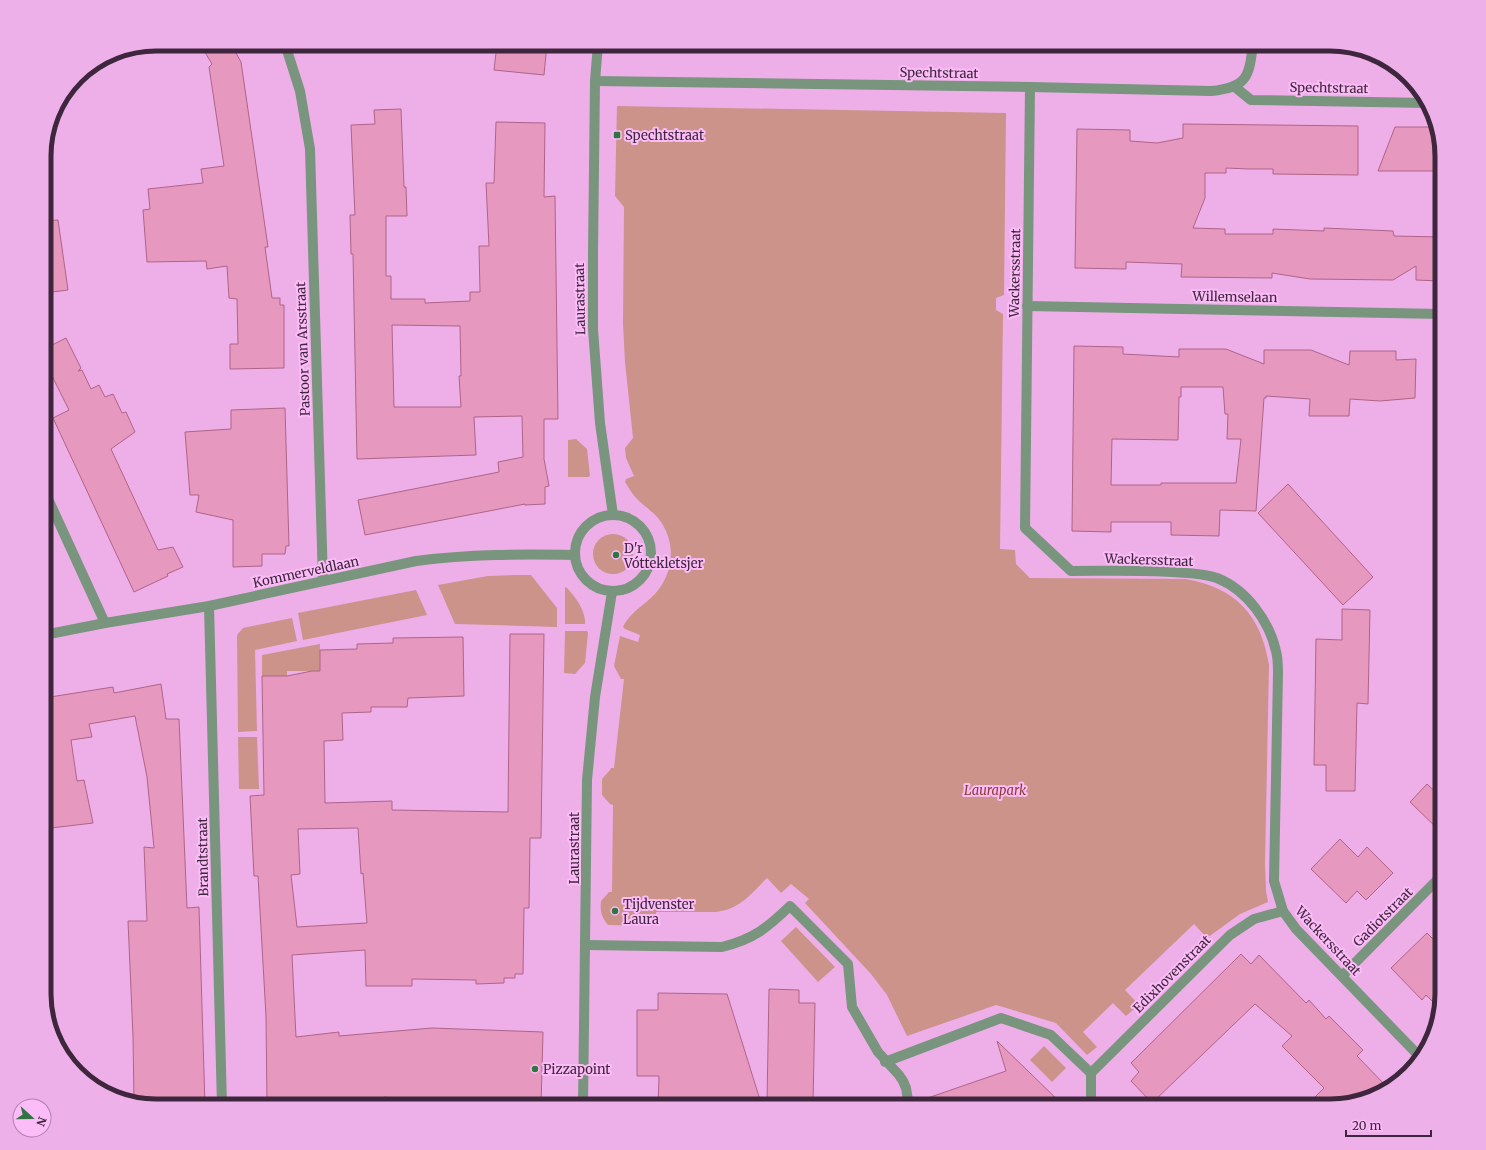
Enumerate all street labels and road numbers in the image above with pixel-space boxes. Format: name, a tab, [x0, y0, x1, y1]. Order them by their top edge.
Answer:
street label: Spechtstraat	[899, 64, 979, 82]
street label: Spechtstraat	[1289, 79, 1369, 97]
street label: Wackersstraat	[1006, 228, 1024, 319]
street label: Laurastraat	[571, 263, 589, 335]
street label: Pastoor van Arsstraat	[292, 282, 314, 416]
street label: Willemselaan	[1192, 288, 1278, 306]
street label: Wackersstraat	[1103, 550, 1194, 570]
street label: Kommerveldlaan	[251, 552, 361, 592]
street label: Laurastraat	[566, 812, 583, 884]
street label: Brandtstraat	[194, 817, 212, 897]
street label: Gadiotstraat	[1350, 884, 1416, 950]
street label: Wackersstraat	[1291, 902, 1365, 979]
street label: Edixhovenstraat	[1130, 932, 1214, 1016]

